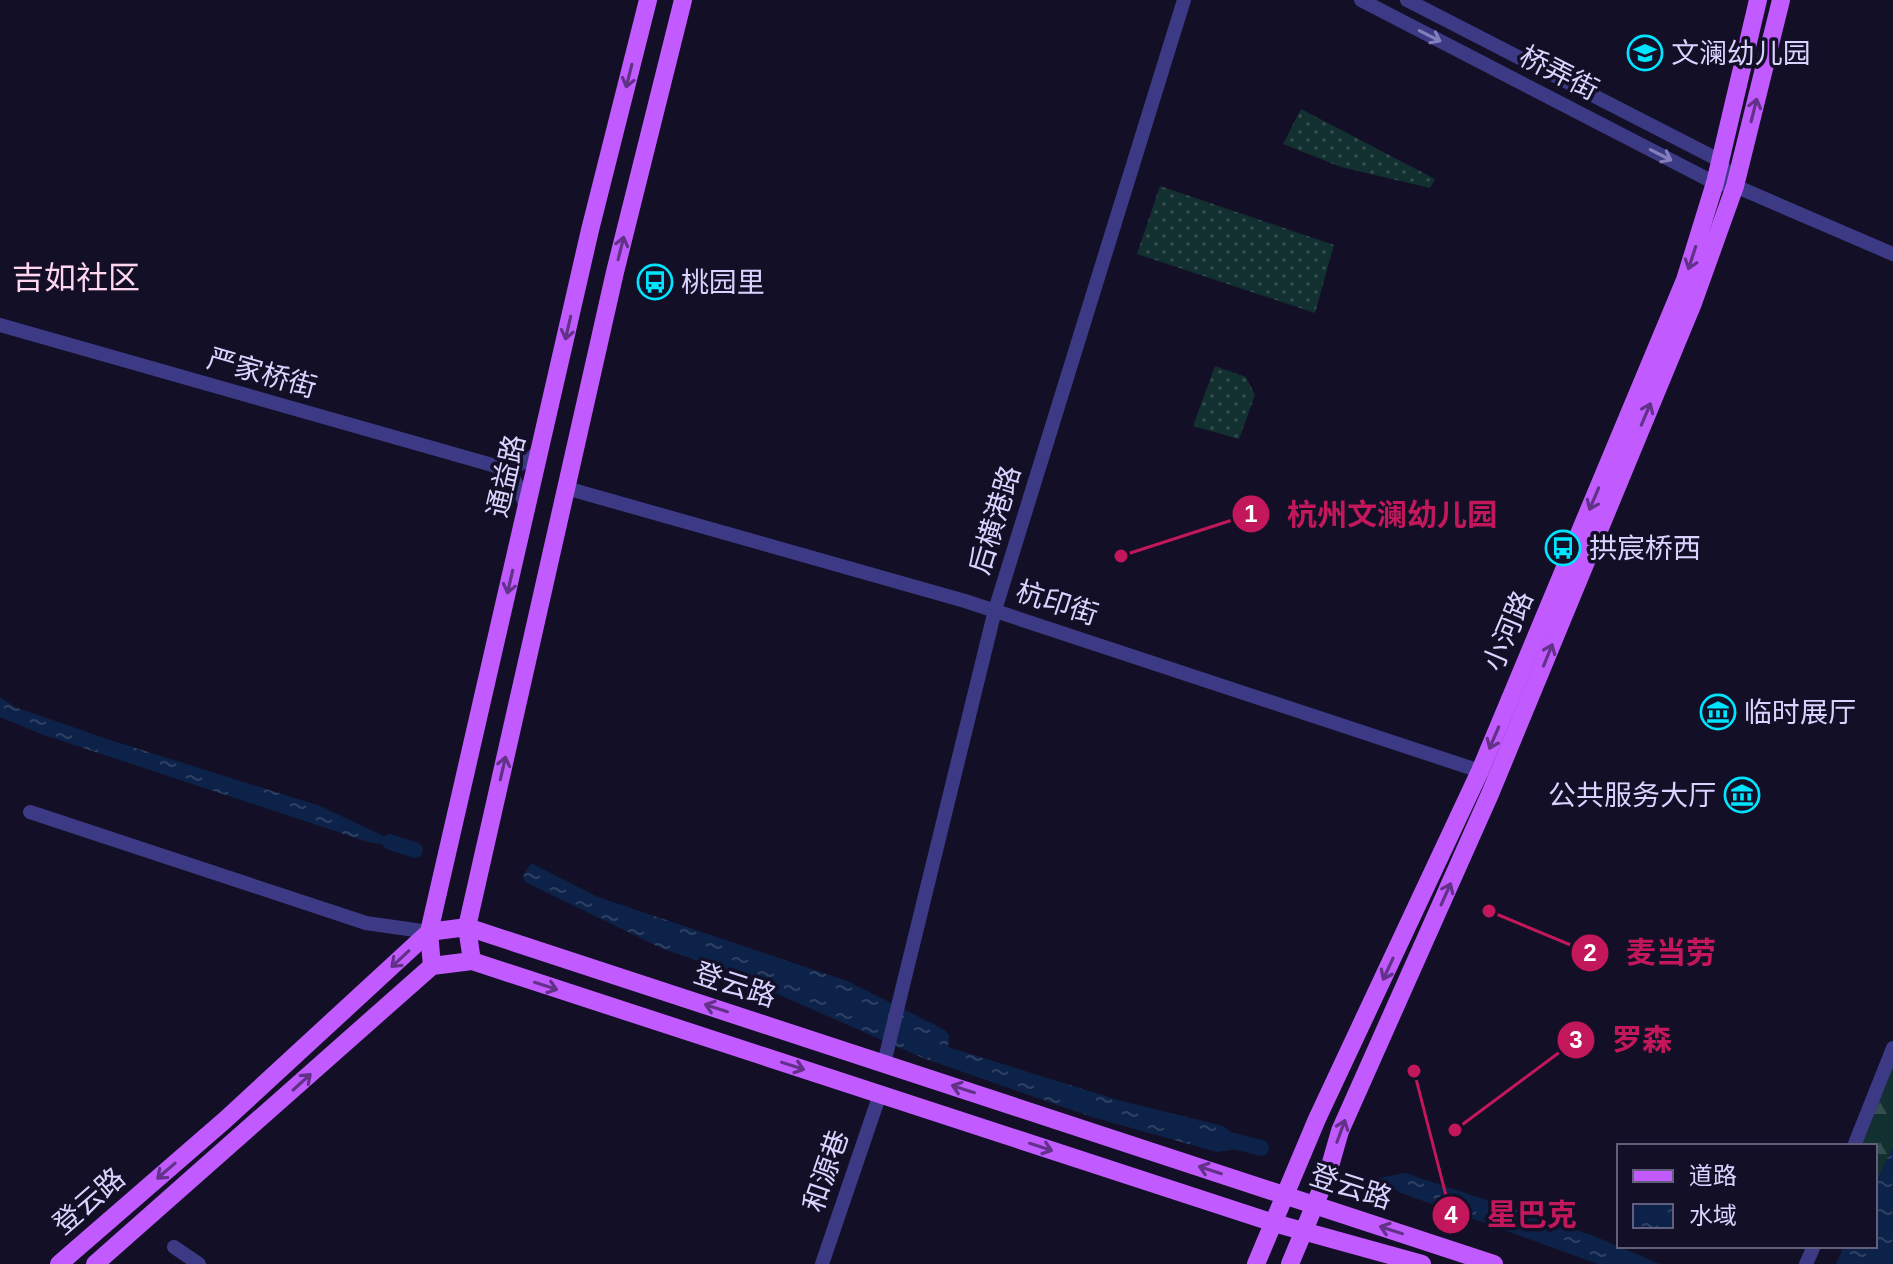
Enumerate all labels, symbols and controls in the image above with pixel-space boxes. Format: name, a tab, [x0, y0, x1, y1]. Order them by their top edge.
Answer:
one-way arrow	[1418, 28, 1442, 44]
school or university icon: 文澜幼儿园	[1626, 34, 1664, 72]
place label: 文澜幼儿园	[1671, 38, 1811, 69]
street label: 桥弄街	[1515, 40, 1603, 106]
one-way arrow	[620, 62, 635, 88]
one-way arrow	[1748, 97, 1763, 123]
one-way arrow	[1649, 148, 1672, 164]
one-way arrow	[614, 235, 629, 261]
one-way arrow	[1684, 245, 1699, 270]
district label: 吉如社区	[12, 260, 140, 296]
bus stop icon: 桃园里	[636, 263, 674, 301]
place label: 桃园里	[681, 267, 765, 298]
one-way arrow	[560, 315, 575, 341]
street label: 严家桥街	[204, 343, 320, 403]
one-way arrow	[1639, 402, 1654, 427]
street label: 通益路	[481, 432, 531, 520]
street label: 后横港路	[964, 462, 1026, 578]
one-way arrow	[1585, 486, 1600, 510]
callout: 杭州文澜幼儿园	[1231, 487, 1513, 541]
text: 杭州文澜幼儿园	[1287, 498, 1497, 531]
text: 1	[1244, 500, 1258, 527]
bus stop icon: 拱宸桥西	[1544, 529, 1582, 567]
place label: 拱宸桥西	[1589, 533, 1701, 564]
one-way arrow	[502, 569, 517, 594]
street label: 杭印街	[1012, 575, 1102, 631]
street label: 小河路	[1477, 586, 1539, 676]
one-way arrow	[1542, 643, 1556, 668]
museum icon: 临时展厅	[1699, 693, 1737, 731]
place label: 临时展厅	[1744, 697, 1856, 728]
one-way arrow	[1485, 726, 1500, 750]
one-way arrow	[496, 756, 511, 781]
museum icon: 公共服务大厅	[1723, 776, 1761, 814]
place label: 公共服务大厅	[1548, 780, 1716, 811]
one-way arrow	[1439, 882, 1454, 906]
callout: 麦当劳	[1570, 926, 1732, 980]
text: 麦当劳	[1626, 936, 1716, 969]
text: 2	[1583, 939, 1597, 966]
one-way arrow	[390, 949, 410, 968]
one-way arrow	[1380, 956, 1395, 980]
street label: 登云路	[690, 957, 780, 1013]
one-way arrow	[534, 979, 559, 994]
one-way arrow	[703, 1000, 729, 1015]
callout: 罗森	[1556, 1013, 1688, 1067]
text: 罗森	[1612, 1023, 1672, 1056]
text: 3	[1569, 1026, 1583, 1053]
one-way arrow	[780, 1059, 806, 1074]
one-way arrow	[291, 1074, 311, 1092]
one-way arrow	[950, 1081, 976, 1096]
one-way arrow	[1335, 1120, 1349, 1144]
street label: 和源巷	[798, 1126, 854, 1216]
one-way arrow	[1028, 1140, 1053, 1155]
legend	[1617, 1144, 1877, 1248]
street label: 登云路	[1306, 1159, 1396, 1215]
one-way arrow	[1197, 1161, 1222, 1176]
street label: 登云路	[47, 1162, 131, 1240]
one-way arrow	[156, 1162, 176, 1180]
text: 道路	[1689, 1162, 1737, 1189]
callout: 星巴克	[1431, 1188, 1593, 1242]
text: 星巴克	[1487, 1198, 1577, 1231]
text: 4	[1444, 1201, 1458, 1228]
text: 水域	[1689, 1202, 1737, 1229]
one-way arrow	[1379, 1221, 1404, 1236]

